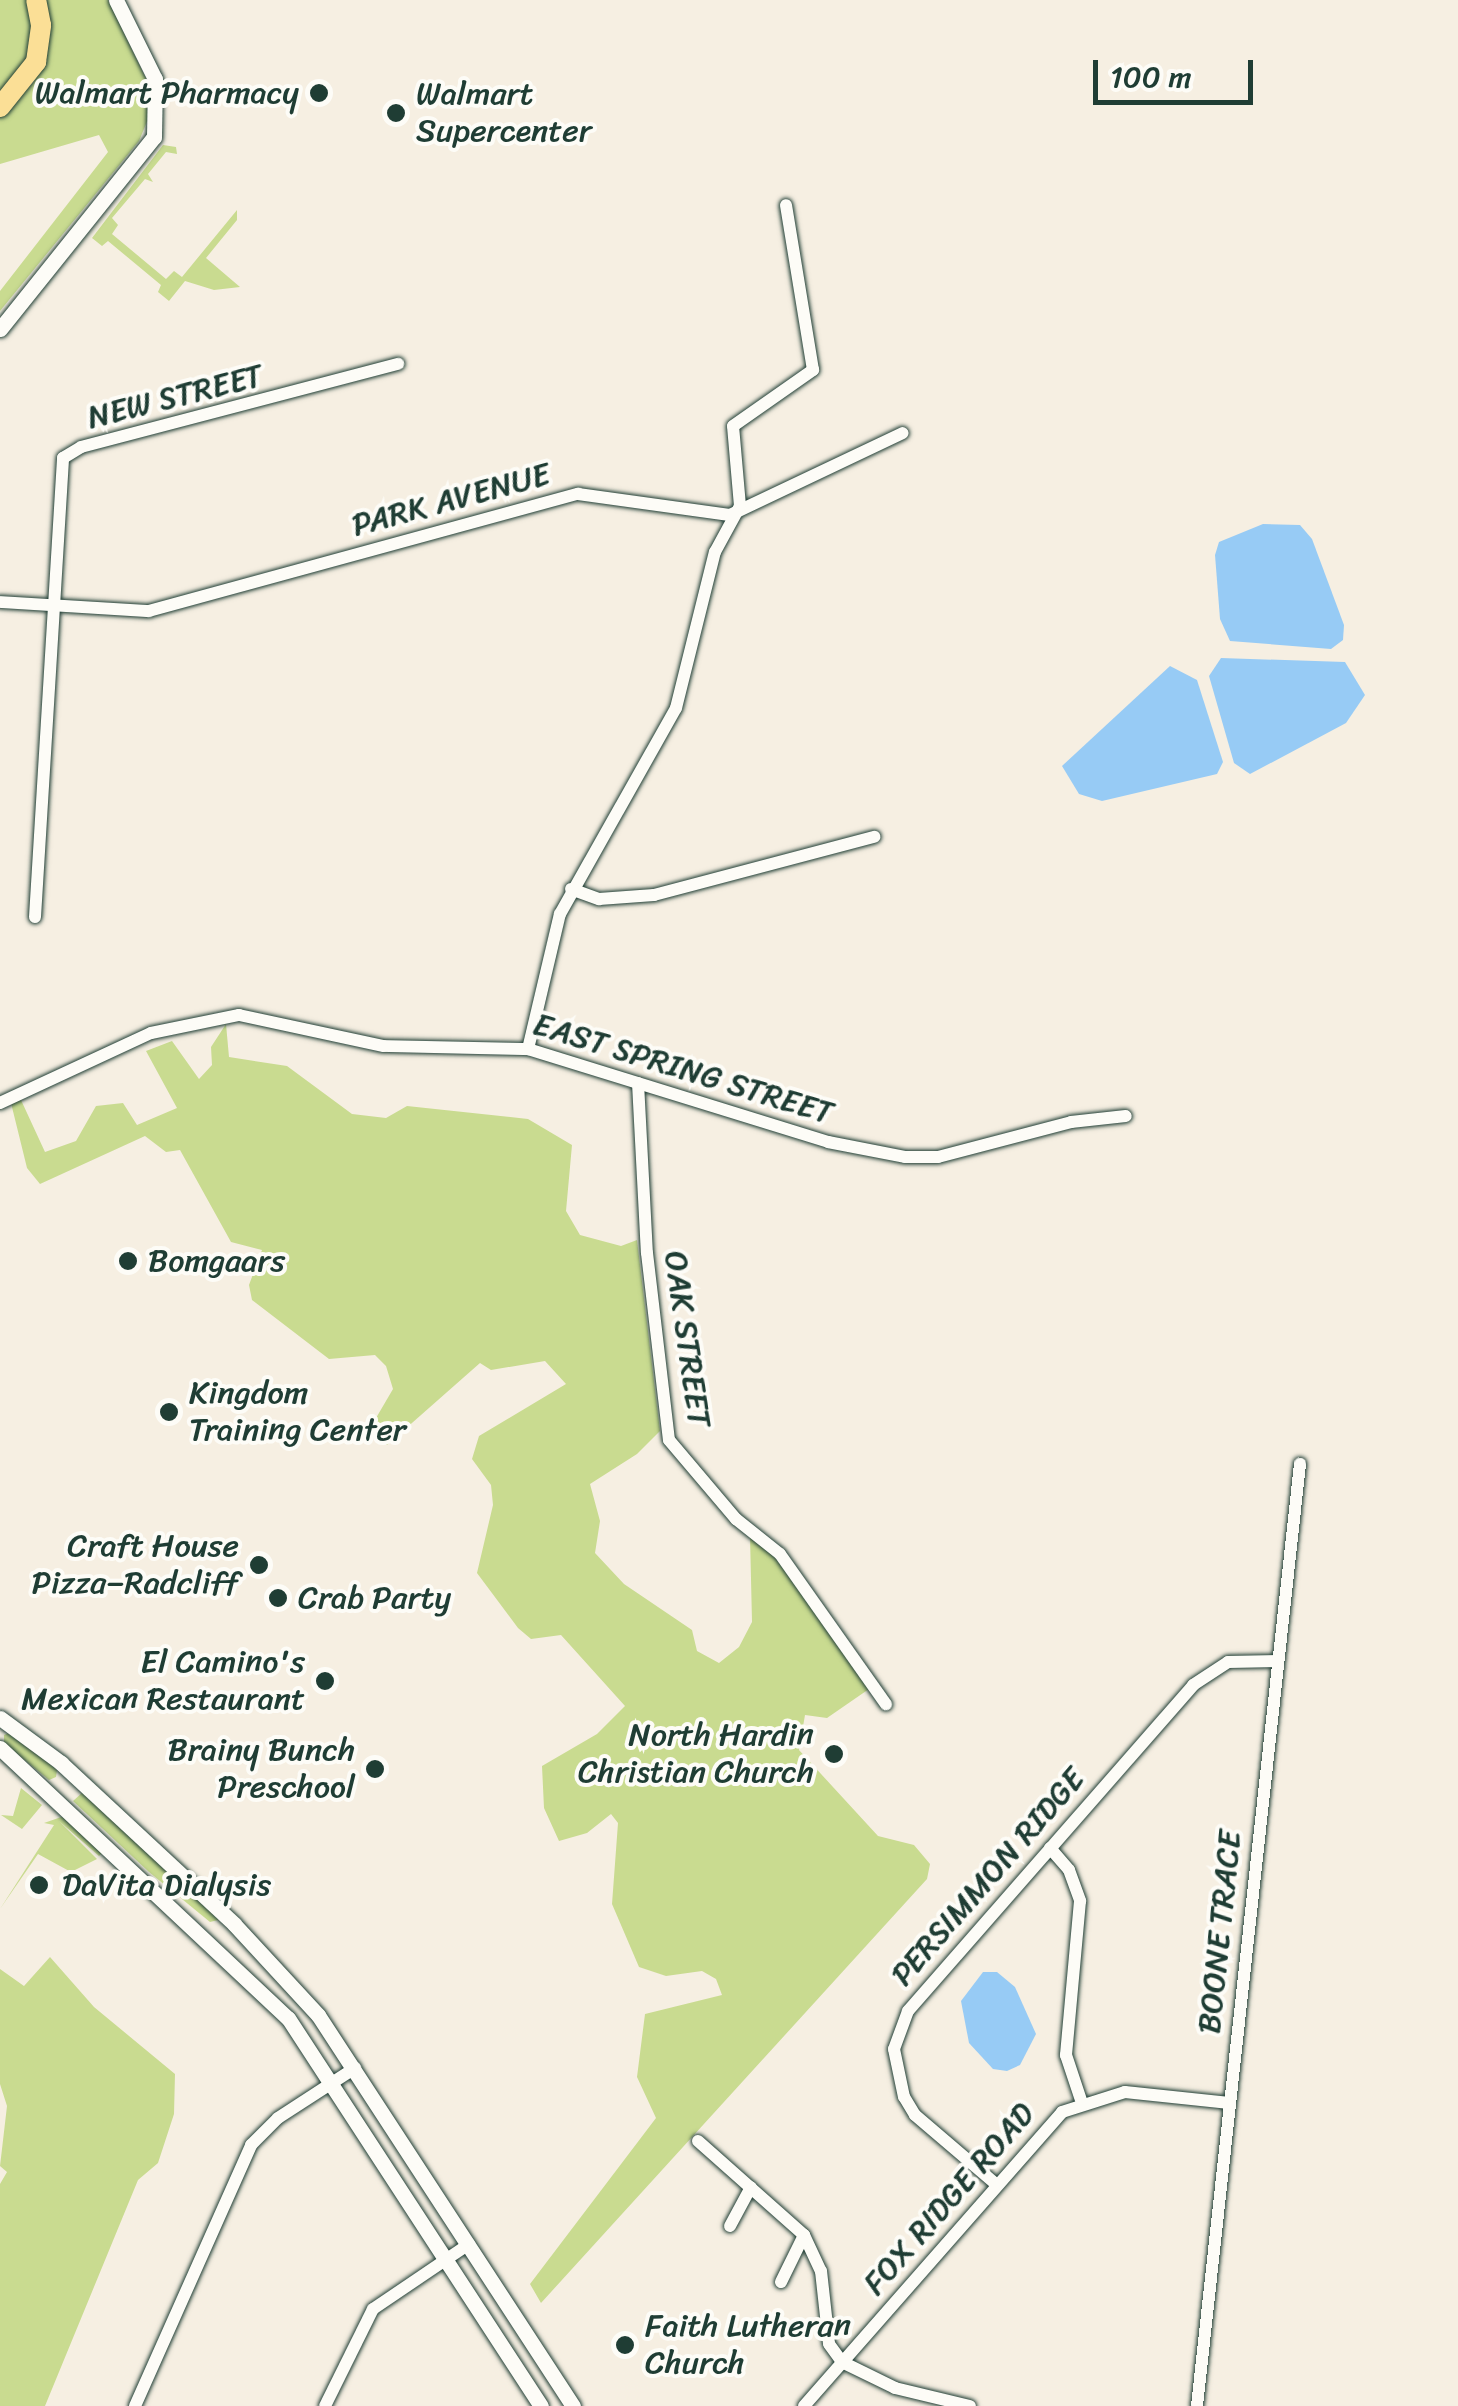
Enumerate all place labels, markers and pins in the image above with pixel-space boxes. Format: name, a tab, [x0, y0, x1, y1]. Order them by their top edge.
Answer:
place label: Walmart Pharmacy	[34, 74, 299, 112]
place label: Walmart Supercenter	[416, 76, 592, 151]
marker: Walmart Pharmacy	[308, 82, 330, 104]
marker: Walmart Supercenter	[385, 102, 407, 124]
place label: Bomgaars	[148, 1242, 285, 1280]
marker: Bomgaars	[117, 1250, 139, 1272]
place label: Kingdom Training Center	[189, 1375, 407, 1450]
marker: Kingdom Training Center	[158, 1401, 180, 1423]
place label: Craft House Pizza–Radcliff	[32, 1528, 239, 1603]
marker: Craft House Pizza–Radcliff	[248, 1554, 270, 1576]
place label: Crab Party	[298, 1579, 452, 1617]
marker: Crab Party	[267, 1587, 289, 1609]
place label: El Camino's Mexican Restaurant	[21, 1644, 305, 1719]
marker: El Camino's Mexican Restaurant	[314, 1670, 336, 1692]
place label: North Hardin Christian Church	[578, 1717, 814, 1792]
place label: Brainy Bunch Preschool	[168, 1732, 355, 1807]
marker: North Hardin Christian Church	[823, 1743, 845, 1765]
marker: Brainy Bunch Preschool	[364, 1758, 386, 1780]
place label: DaVita Dialysis	[62, 1866, 270, 1904]
marker: DaVita Dialysis	[26, 1872, 52, 1898]
place label: Faith Lutheran Church	[645, 2308, 852, 2383]
marker: Faith Lutheran Church	[614, 2334, 636, 2356]

